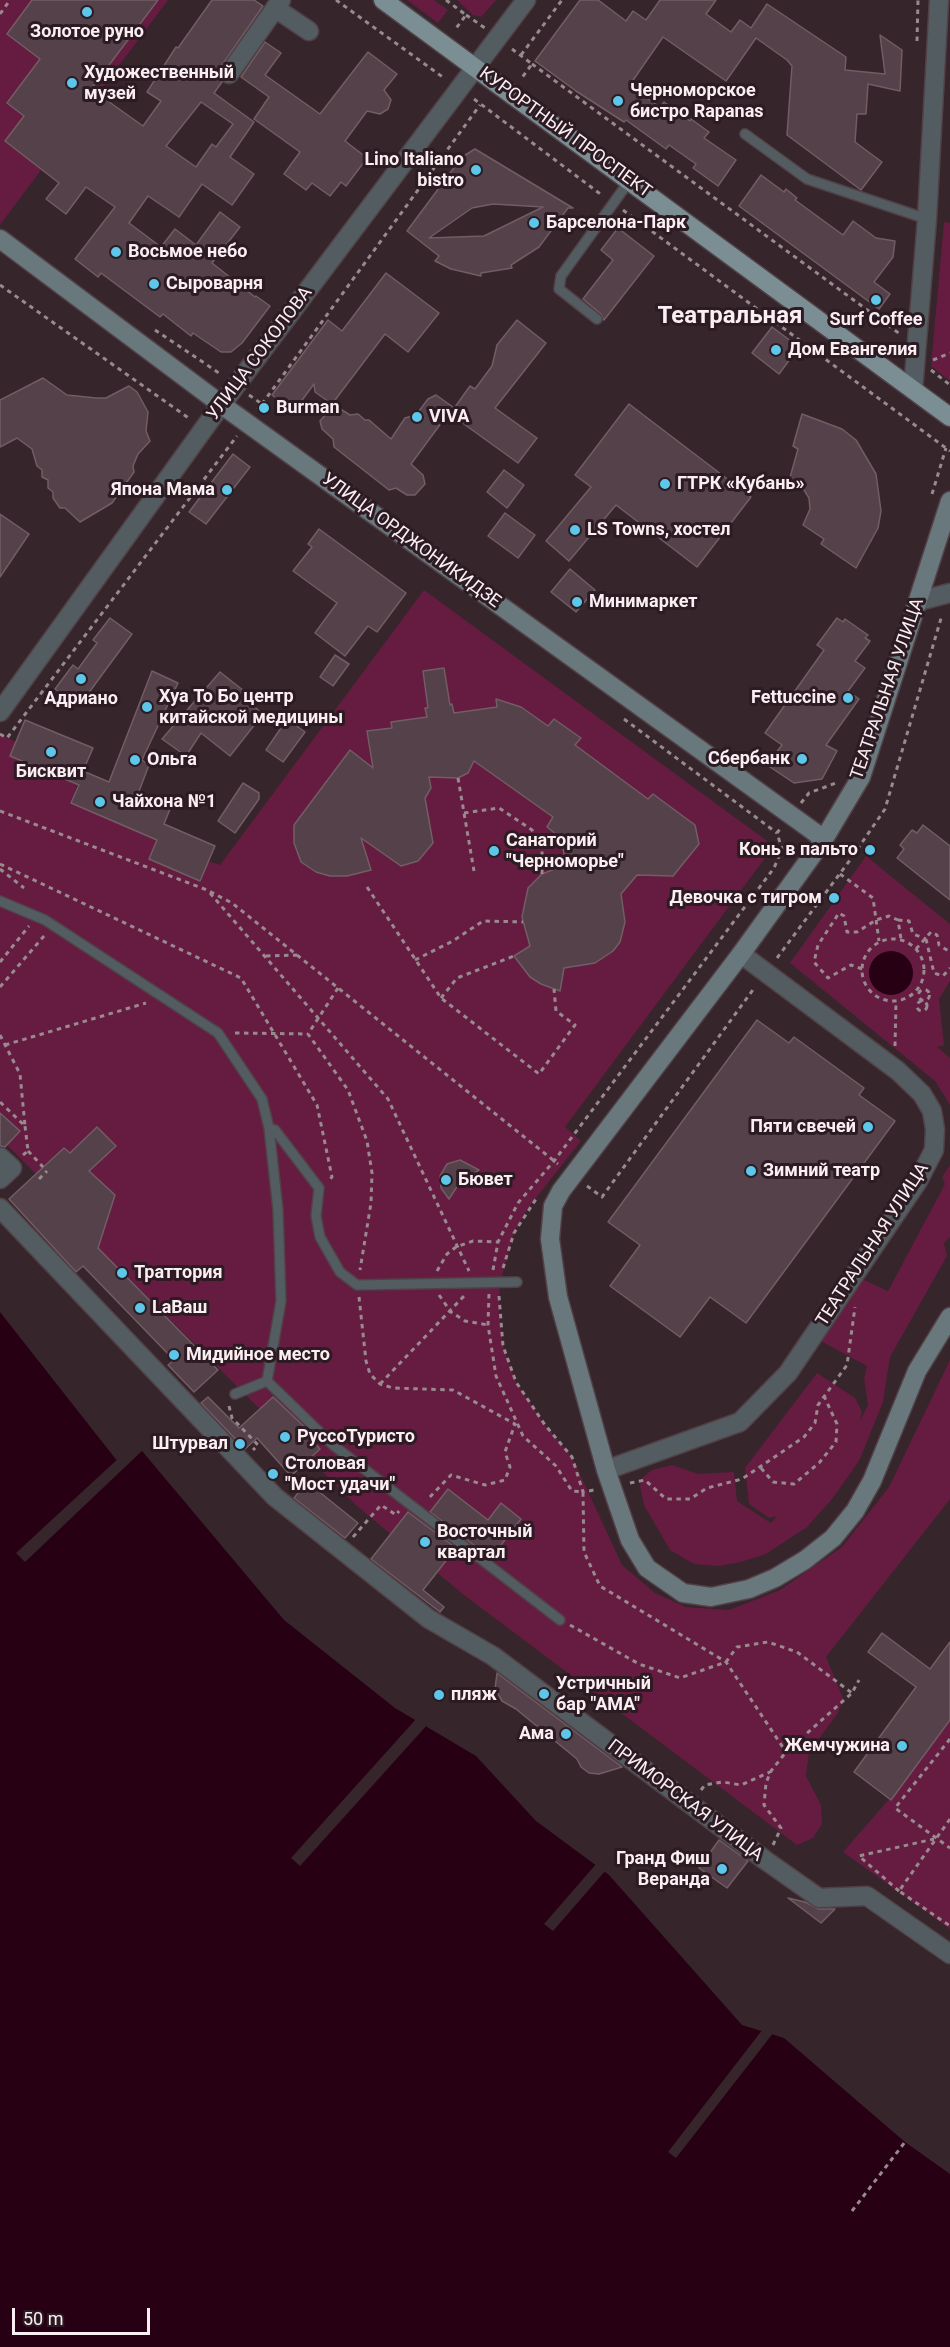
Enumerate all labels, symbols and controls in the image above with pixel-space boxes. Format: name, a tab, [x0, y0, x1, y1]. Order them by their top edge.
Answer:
marker: Золотое руно	[80, 5, 94, 19]
place label: Золотое руно	[30, 21, 144, 43]
place label: Художественный музей	[84, 62, 234, 104]
street label: КУРОРТНЫЙ ПРОСПЕКТ	[474, 63, 656, 203]
marker: Художественный музей	[65, 76, 79, 90]
place label: Черноморское бистро Rapanas	[630, 80, 764, 122]
marker: Черноморское бистро Rapanas	[611, 94, 625, 108]
place label: Lino Italiano bistro	[364, 149, 464, 192]
marker: Lino Italiano bistro	[469, 163, 483, 177]
place label: Барселона-Парк	[546, 212, 686, 234]
marker: Барселона-Парк	[527, 216, 541, 230]
place label: Восьмое небо	[128, 241, 247, 263]
marker: Восьмое небо	[109, 245, 123, 259]
place label: Сыроварня	[166, 273, 263, 295]
marker: Сыроварня	[147, 277, 161, 291]
street label: УЛИЦА СОКОЛОВА	[203, 283, 317, 425]
marker: Surf Coffee	[869, 293, 883, 307]
district label: Театральная	[658, 303, 802, 331]
place label: Surf Coffee	[830, 309, 922, 331]
place label: Дом Евангелия	[788, 339, 917, 361]
marker: Дом Евангелия	[769, 343, 783, 357]
place label: Burman	[276, 397, 339, 419]
marker: Burman	[257, 401, 271, 415]
place label: VIVA	[429, 406, 469, 428]
marker: VIVA	[410, 410, 424, 424]
street label: УЛИЦА ОРДЖОНИКИДЗЕ	[317, 469, 505, 613]
place label: ГТРК «Кубань»	[677, 473, 804, 495]
marker: ГТРК «Кубань»	[658, 477, 672, 491]
place label: Япона Мама	[111, 479, 215, 501]
marker: Япона Мама	[220, 483, 234, 497]
place label: LS Towns, хостел	[587, 519, 730, 541]
marker: LS Towns, хостел	[568, 523, 582, 537]
place label: Минимаркет	[589, 591, 698, 613]
marker: Минимаркет	[570, 595, 584, 609]
street label: ТЕАТРАЛЬНАЯ УЛИЦА	[847, 595, 929, 783]
marker: Адриано	[74, 672, 88, 686]
place label: Хуа То Бо центр китайской медицины	[159, 686, 343, 728]
place label: Fettuccine	[751, 687, 836, 709]
place label: Адриано	[44, 688, 118, 710]
marker: Fettuccine	[841, 691, 855, 705]
marker: Хуа То Бо центр китайской медицины	[140, 700, 154, 714]
marker: Бисквит	[44, 745, 58, 759]
place label: Сбербанк	[708, 748, 790, 770]
place label: Ольга	[147, 749, 197, 771]
marker: Сбербанк	[795, 752, 809, 766]
marker: Ольга	[128, 753, 142, 767]
place label: Бисквит	[16, 761, 86, 783]
place label: Чайхона №1	[112, 791, 216, 813]
marker: Чайхона №1	[93, 795, 107, 809]
place label: Санаторий "Черноморье"	[506, 830, 624, 872]
place label: Конь в пальто	[739, 839, 858, 861]
marker: Конь в пальто	[863, 843, 877, 857]
marker: Санаторий "Черноморье"	[487, 844, 501, 858]
place label: Девочка с тигром	[670, 887, 822, 909]
marker: Девочка с тигром	[827, 891, 841, 905]
place label: Пяти свечей	[750, 1116, 856, 1138]
marker: Пяти свечей	[861, 1120, 875, 1134]
street label: ТЕАТРАЛЬНАЯ УЛИЦА	[812, 1159, 934, 1331]
place label: Зимний театр	[763, 1160, 880, 1182]
marker: Зимний театр	[744, 1164, 758, 1178]
place label: Бювет	[458, 1169, 513, 1191]
marker: Бювет	[439, 1173, 453, 1187]
place label: Траттория	[134, 1262, 223, 1284]
marker: Траттория	[115, 1266, 129, 1280]
place label: LaВаш	[152, 1297, 207, 1319]
marker: LaВаш	[133, 1301, 147, 1315]
place label: Мидийное место	[186, 1344, 330, 1366]
marker: Мидийное место	[167, 1348, 181, 1362]
place label: РуссоТуристо	[297, 1426, 415, 1448]
marker: РуссоТуристо	[278, 1430, 292, 1444]
place label: Штурвал	[152, 1433, 228, 1455]
marker: Штурвал	[233, 1437, 247, 1451]
place label: Столовая "Мост удачи"	[285, 1453, 395, 1496]
marker: Столовая "Мост удачи"	[266, 1467, 280, 1481]
place label: Восточный квартал	[437, 1521, 532, 1564]
marker: Восточный квартал	[418, 1535, 432, 1549]
place label: Устричный бар "АМА"	[556, 1673, 651, 1716]
place label: пляж	[451, 1684, 497, 1706]
marker: Устричный бар "АМА"	[537, 1687, 551, 1701]
marker: пляж	[432, 1688, 446, 1702]
place label: Ама	[519, 1723, 554, 1745]
marker: Ама	[559, 1727, 573, 1741]
place label: Жемчужина	[784, 1735, 890, 1757]
street label: ПРИМОРСКАЯ УЛИЦА	[603, 1736, 767, 1866]
marker: Жемчужина	[895, 1739, 909, 1753]
place label: Гранд Фиш Веранда	[616, 1848, 710, 1890]
marker: Гранд Фиш Веранда	[715, 1862, 729, 1876]
scale bar	[15, 2296, 153, 2334]
text: 50 m	[23, 2308, 63, 2329]

